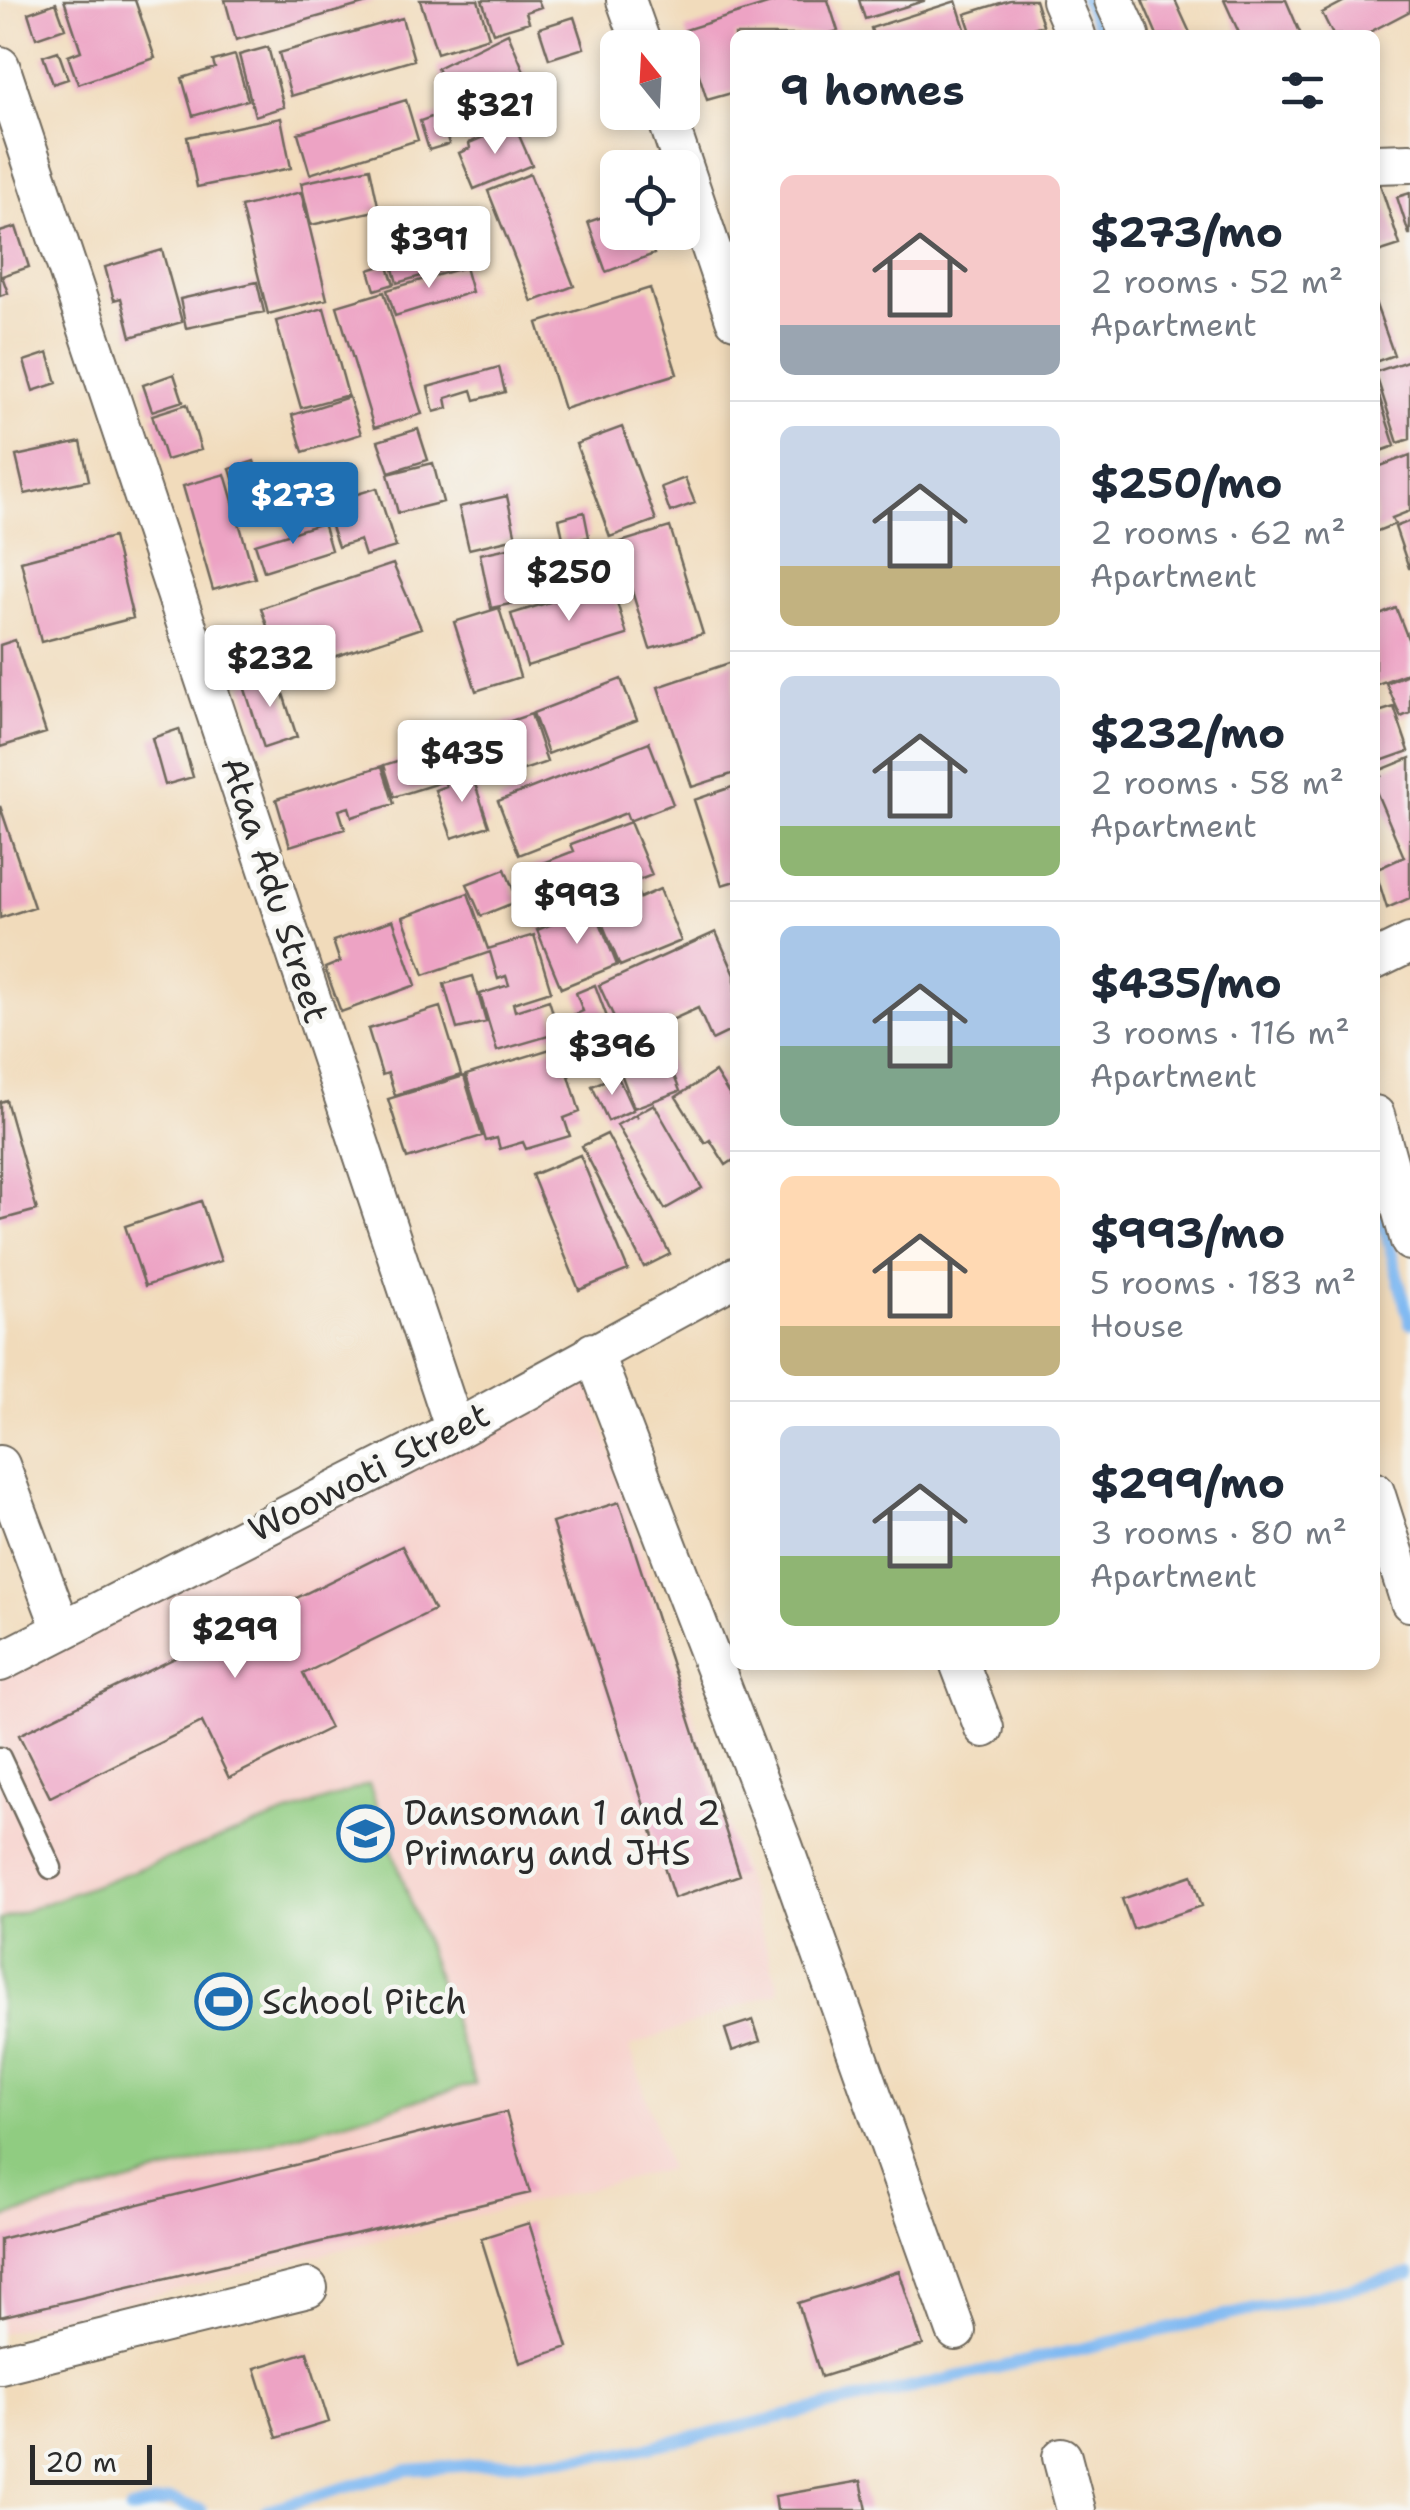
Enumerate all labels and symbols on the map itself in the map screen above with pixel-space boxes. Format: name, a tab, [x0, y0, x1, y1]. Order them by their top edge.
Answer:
north arrow	[600, 30, 700, 130]
pin: $321	[436, 72, 554, 157]
pin: $391	[370, 206, 488, 291]
pin: $273	[234, 462, 352, 547]
pin: $250	[510, 539, 628, 624]
pin: $232	[211, 625, 329, 710]
pin: $435	[403, 720, 521, 805]
street label: Ataa Adu Street	[210, 751, 341, 1029]
pin: $993	[518, 862, 636, 947]
pin: $396	[553, 1013, 671, 1098]
street label: Woowoti Street	[240, 1391, 497, 1553]
pin: $299	[176, 1596, 294, 1681]
place label: Dansoman 1 and 2 Primary and JHS	[404, 1789, 721, 1876]
school or university icon: Dansoman 1 and 2 Primary and JHS	[335, 1803, 395, 1863]
sports icon: School Pitch	[193, 1972, 253, 2032]
place label: School Pitch	[262, 1978, 467, 2025]
scale bar	[30, 2440, 152, 2484]

